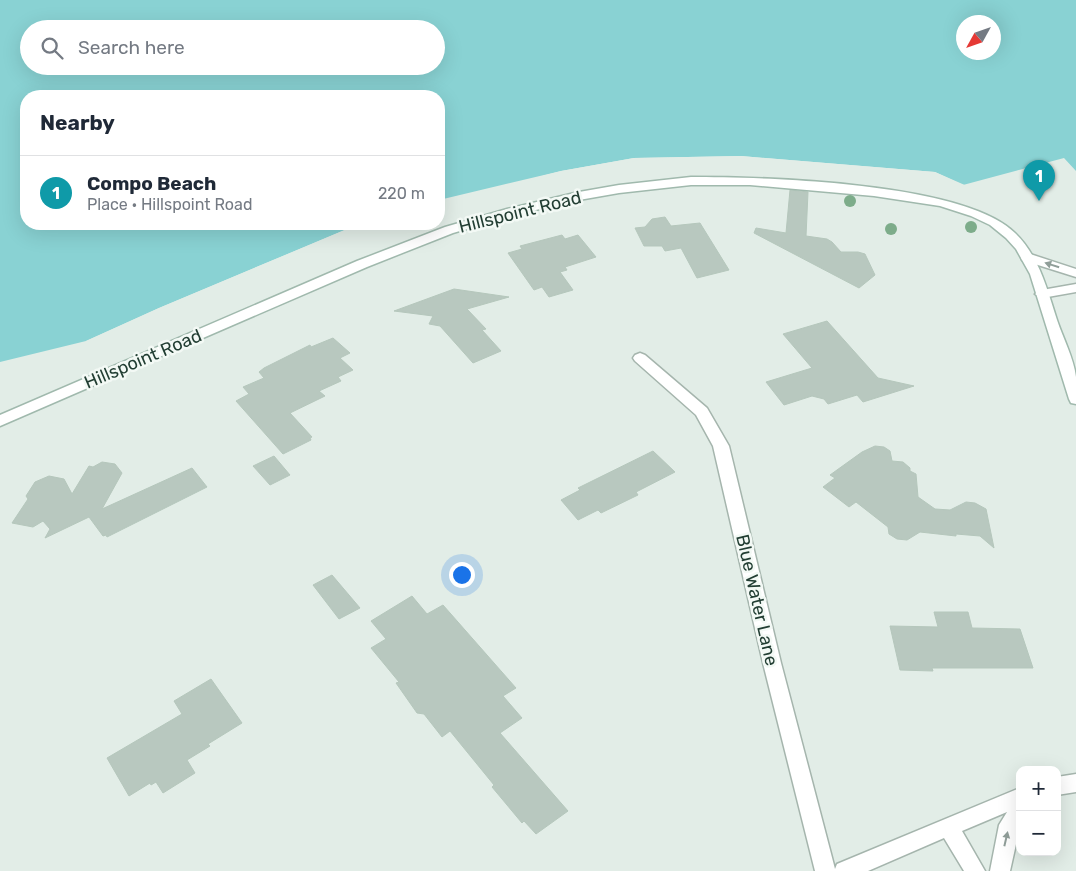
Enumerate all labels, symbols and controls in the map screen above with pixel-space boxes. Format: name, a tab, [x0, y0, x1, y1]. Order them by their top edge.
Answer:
north arrow	[956, 15, 1001, 60]
search box	[20, 20, 445, 75]
icon: search	[38, 34, 66, 62]
text: Search here	[78, 36, 185, 59]
text: Nearby	[40, 110, 115, 135]
pin: 1	[1023, 160, 1055, 201]
text: Compo Beach	[87, 172, 216, 195]
text: 1	[52, 184, 60, 203]
text: 220 m	[378, 184, 425, 203]
street label: Hillspoint Road	[456, 186, 584, 238]
text: Place · Hillspoint Road	[87, 195, 252, 214]
one-way arrow	[1044, 261, 1059, 268]
street label: Hillspoint Road	[81, 324, 205, 394]
street label: Blue Water Lane	[731, 532, 783, 668]
your location	[449, 562, 475, 588]
map controls	[1016, 766, 1061, 856]
button: +	[1016, 766, 1061, 811]
button: −	[1016, 811, 1061, 856]
one-way arrow	[1002, 832, 1010, 847]

